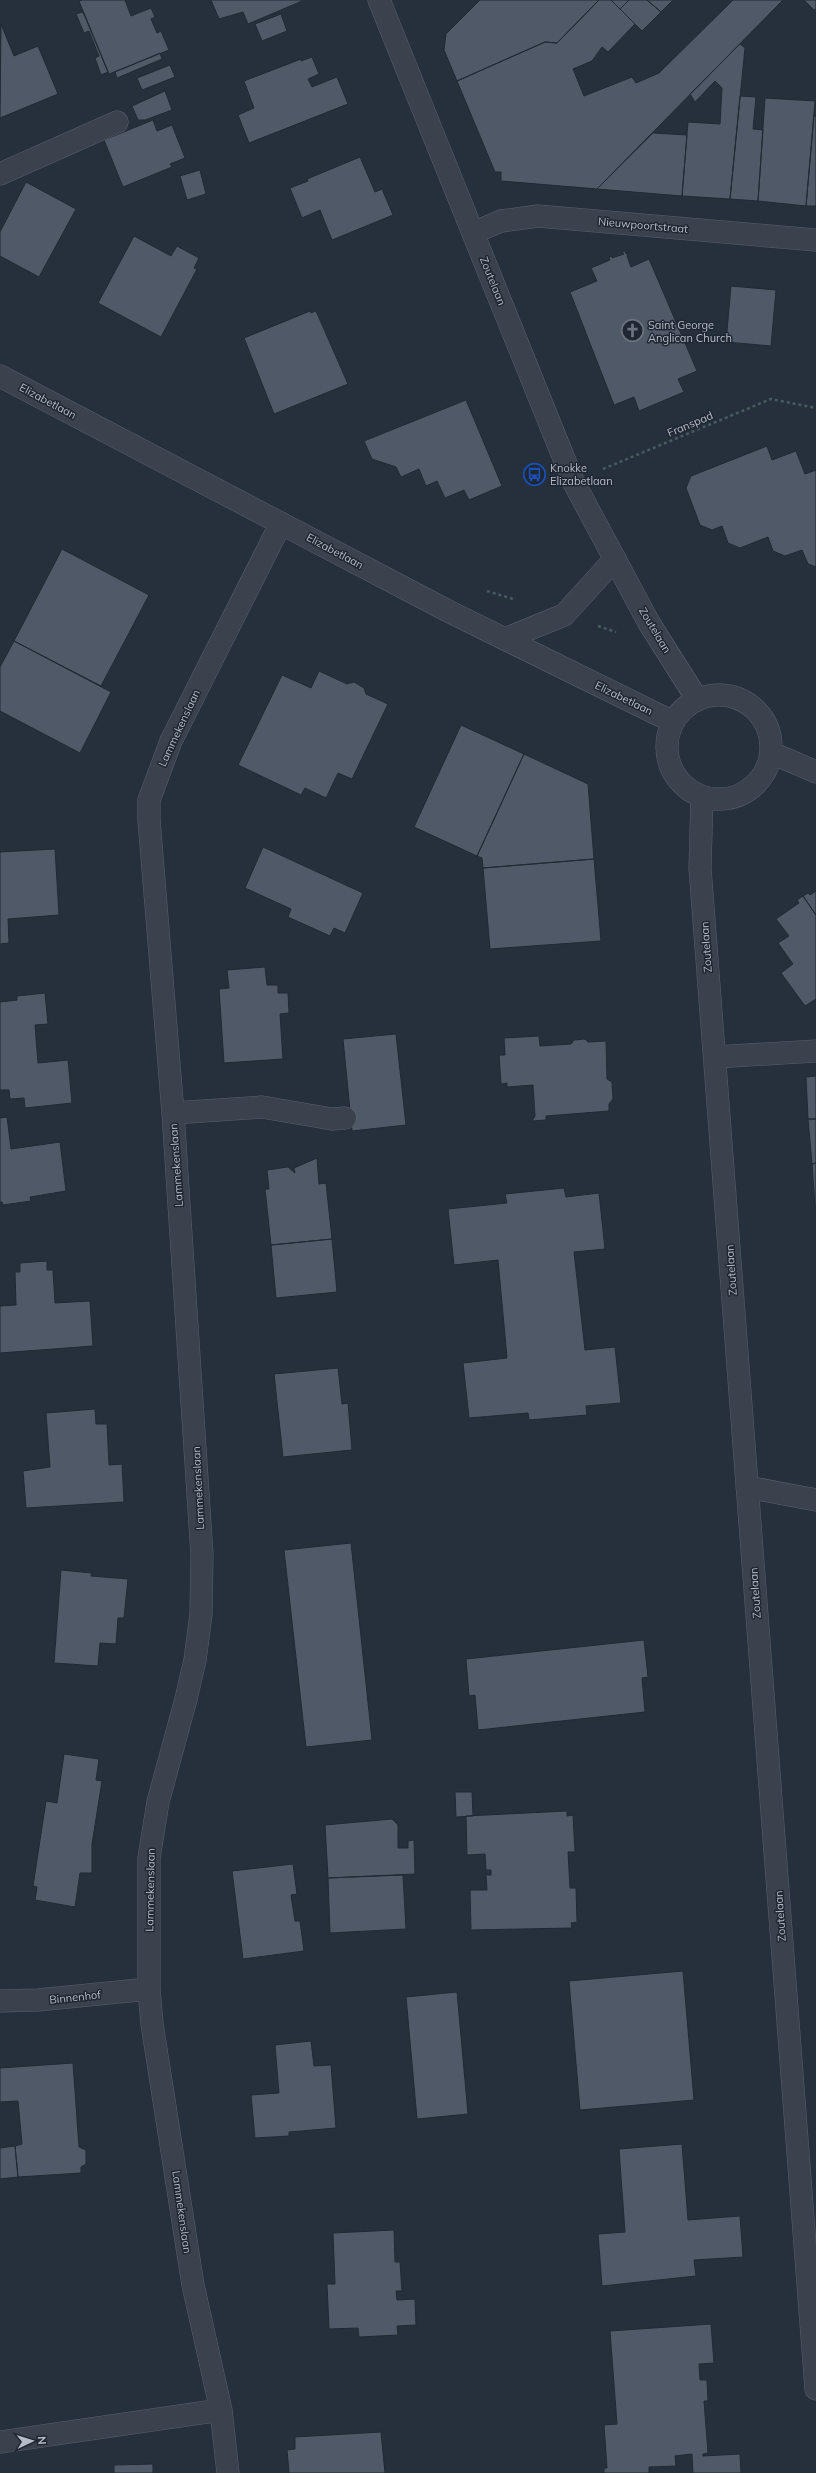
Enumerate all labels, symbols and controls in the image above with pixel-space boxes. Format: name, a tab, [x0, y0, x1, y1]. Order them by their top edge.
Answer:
street label: Nieuwpoortstraat	[597, 214, 689, 236]
street label: Zoutelaan	[477, 255, 509, 307]
church icon: Saint George Anglican Church	[620, 318, 646, 344]
place label: Saint George Anglican Church	[648, 318, 732, 345]
street label: Elizabetlaan	[17, 380, 79, 422]
street label: Franspad	[665, 408, 715, 440]
bus stop icon: Knokke Elizabetlaan	[522, 461, 548, 487]
place label: Knokke Elizabetlaan	[550, 461, 613, 488]
street label: Elizabetlaan	[304, 530, 366, 572]
street label: Zoutelaan	[636, 605, 674, 655]
street label: Elizabetlaan	[593, 678, 655, 718]
street label: Lammekenslaan	[155, 687, 203, 769]
street label: Zoutelaan	[697, 921, 715, 973]
street label: Lammekenslaan	[166, 1123, 186, 1207]
street label: Zoutelaan	[722, 1244, 740, 1296]
street label: Lammekenslaan	[189, 1446, 207, 1530]
street label: Zoutelaan	[746, 1567, 764, 1619]
street label: Lammekenslaan	[142, 1848, 158, 1932]
street label: Zoutelaan	[771, 1890, 789, 1942]
street label: Binnenhof	[49, 1987, 102, 2007]
street label: Lammekenslaan	[169, 2170, 195, 2254]
north arrow	[12, 2421, 52, 2461]
text: N	[35, 2436, 49, 2445]

